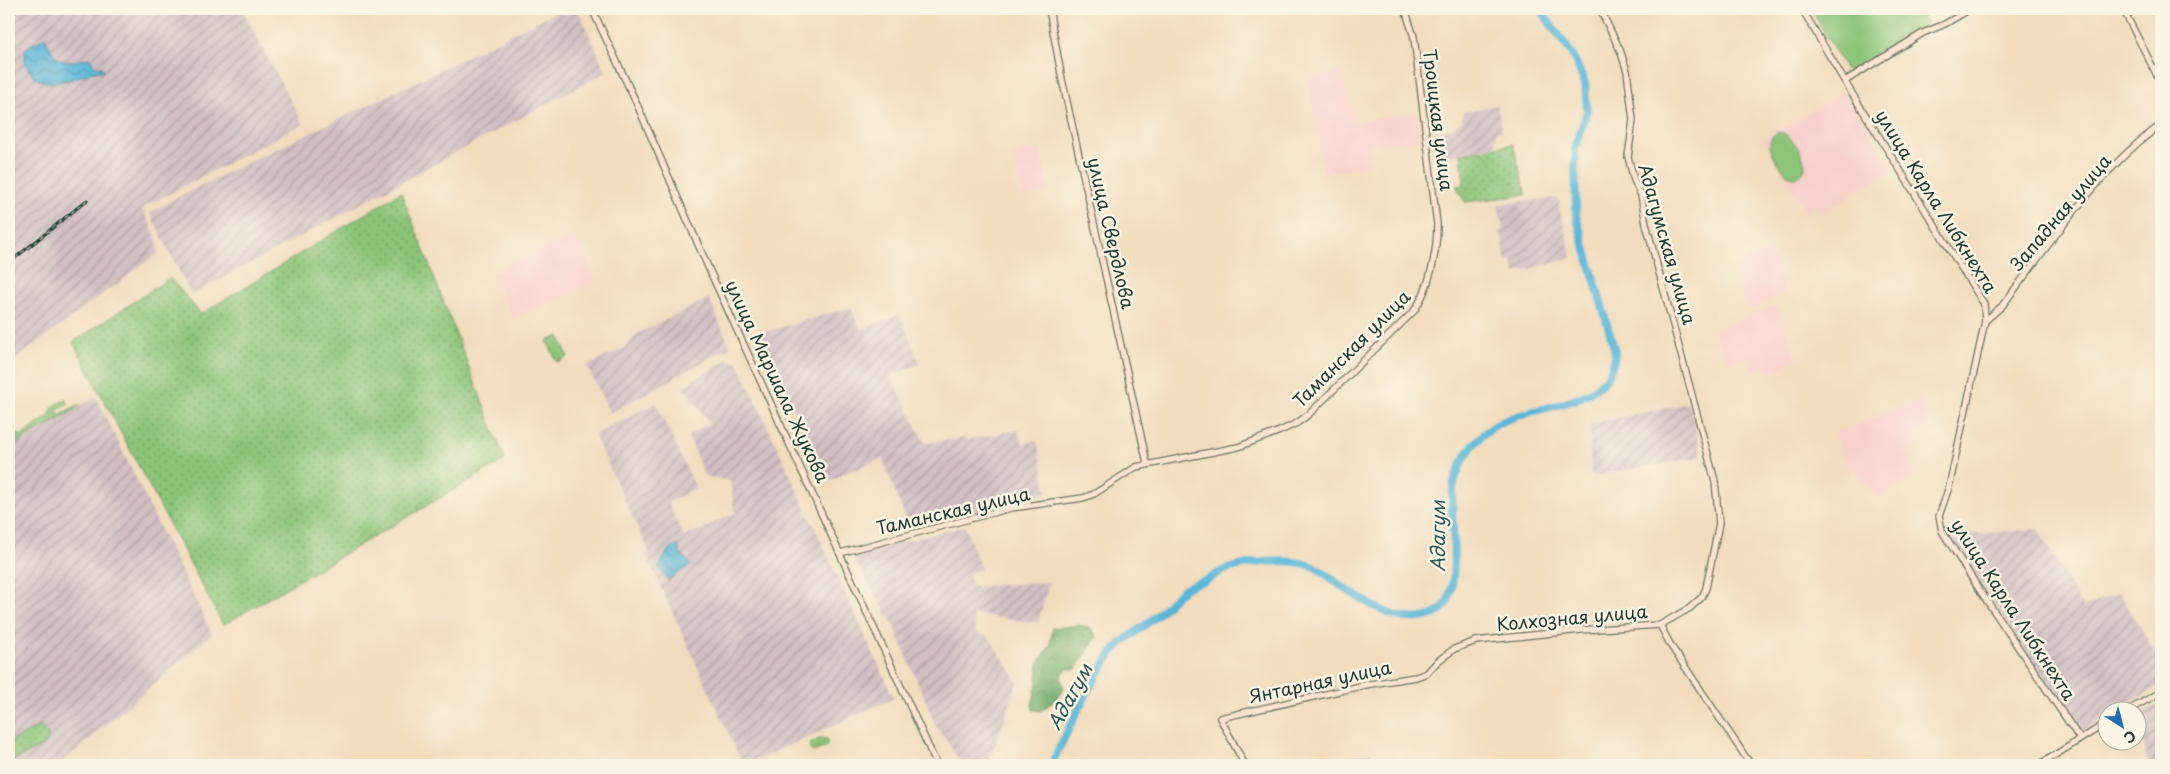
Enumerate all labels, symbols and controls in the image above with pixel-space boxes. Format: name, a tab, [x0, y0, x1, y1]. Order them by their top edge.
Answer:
street label: Троицкая улица	[1417, 47, 1461, 193]
street label: улица Карла Либкнехта	[1869, 104, 2005, 299]
street label: Западная улица	[2003, 147, 2117, 276]
street label: улица Свердлова	[1081, 155, 1143, 312]
street label: Адагумская улица	[1632, 161, 1704, 328]
street label: улица Маршала Жукова	[719, 275, 837, 488]
street label: Таманская улица	[1286, 283, 1416, 413]
street label: Таманская улица	[874, 479, 1033, 541]
water label: Адагум	[1423, 500, 1451, 572]
street label: улица Карла Либкнехта	[1945, 513, 2083, 706]
street label: Колхозная улица	[1495, 597, 1649, 637]
street label: Янтарная улица	[1246, 653, 1394, 709]
water label: Адагум	[1039, 658, 1099, 734]
north arrow	[2098, 702, 2148, 752]
text: С	[2120, 725, 2140, 749]

